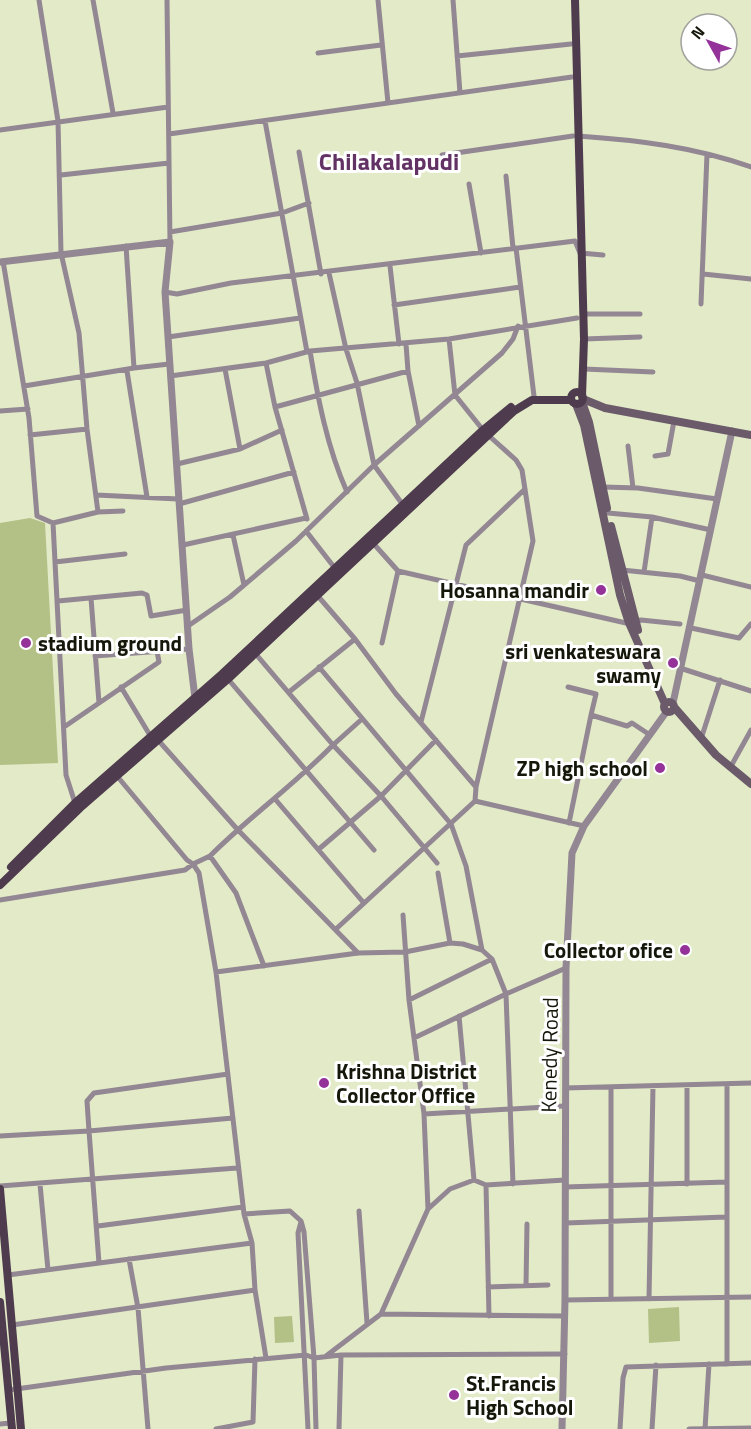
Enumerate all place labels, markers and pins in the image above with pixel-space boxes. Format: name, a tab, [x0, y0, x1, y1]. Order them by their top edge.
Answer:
place label: Hosanna mandir	[440, 574, 589, 606]
marker: Hosanna mandir	[594, 583, 608, 597]
place label: stadium ground	[38, 627, 182, 659]
place label: sri venkateswara swamy	[505, 635, 661, 691]
marker: stadium ground	[19, 636, 33, 650]
marker: sri venkateswara swamy	[666, 656, 680, 670]
place label: ZP high school	[516, 752, 648, 784]
marker: ZP high school	[653, 761, 667, 775]
place label: Collector ofice	[544, 934, 673, 966]
marker: Collector ofice	[678, 943, 692, 957]
place label: Krishna District Collector Office	[336, 1055, 477, 1111]
marker: Krishna District Collector Office	[317, 1076, 331, 1090]
place label: St.Francis High School	[466, 1367, 574, 1423]
marker: St.Francis High School	[447, 1388, 461, 1402]

